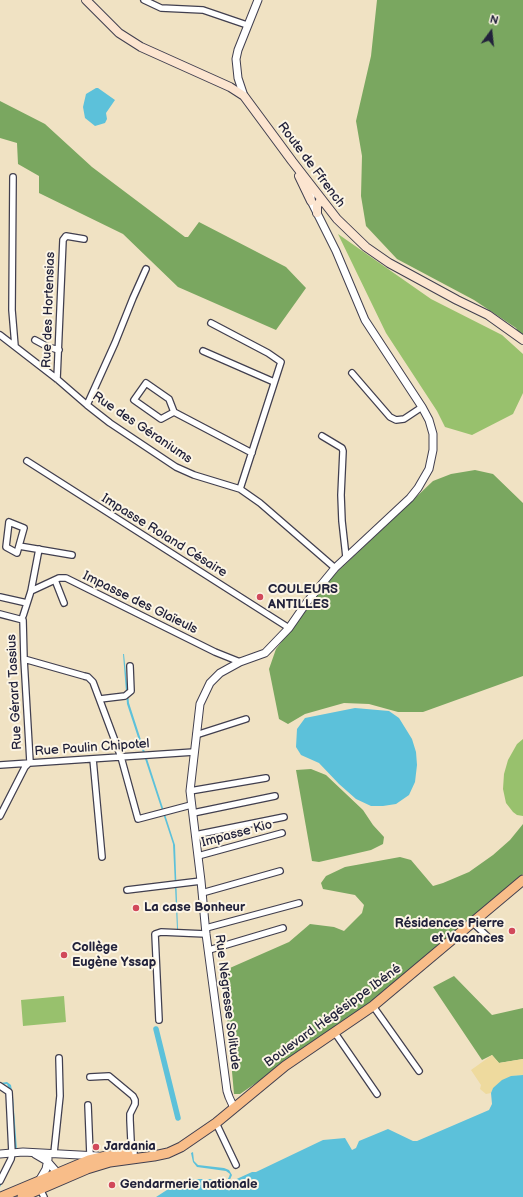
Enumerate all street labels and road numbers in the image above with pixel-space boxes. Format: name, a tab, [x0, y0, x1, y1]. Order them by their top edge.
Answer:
street label: Route de Ffrench	[274, 119, 348, 211]
street label: Rue des Hortensias	[39, 252, 59, 368]
street label: Rue des Géraniums	[89, 389, 195, 467]
street label: Impasse Roland Césaire	[98, 491, 230, 581]
street label: Impasse des Glaïeuls	[80, 568, 200, 638]
street label: Rue Gérard Tassius	[4, 634, 26, 750]
street label: Rue Paulin Chipotel	[34, 736, 150, 760]
street label: Impasse Kio	[200, 817, 274, 851]
street label: Rue Négresse Solitude	[211, 933, 243, 1071]
street label: Boulevard Hégésippe Ibéné	[261, 961, 405, 1071]

